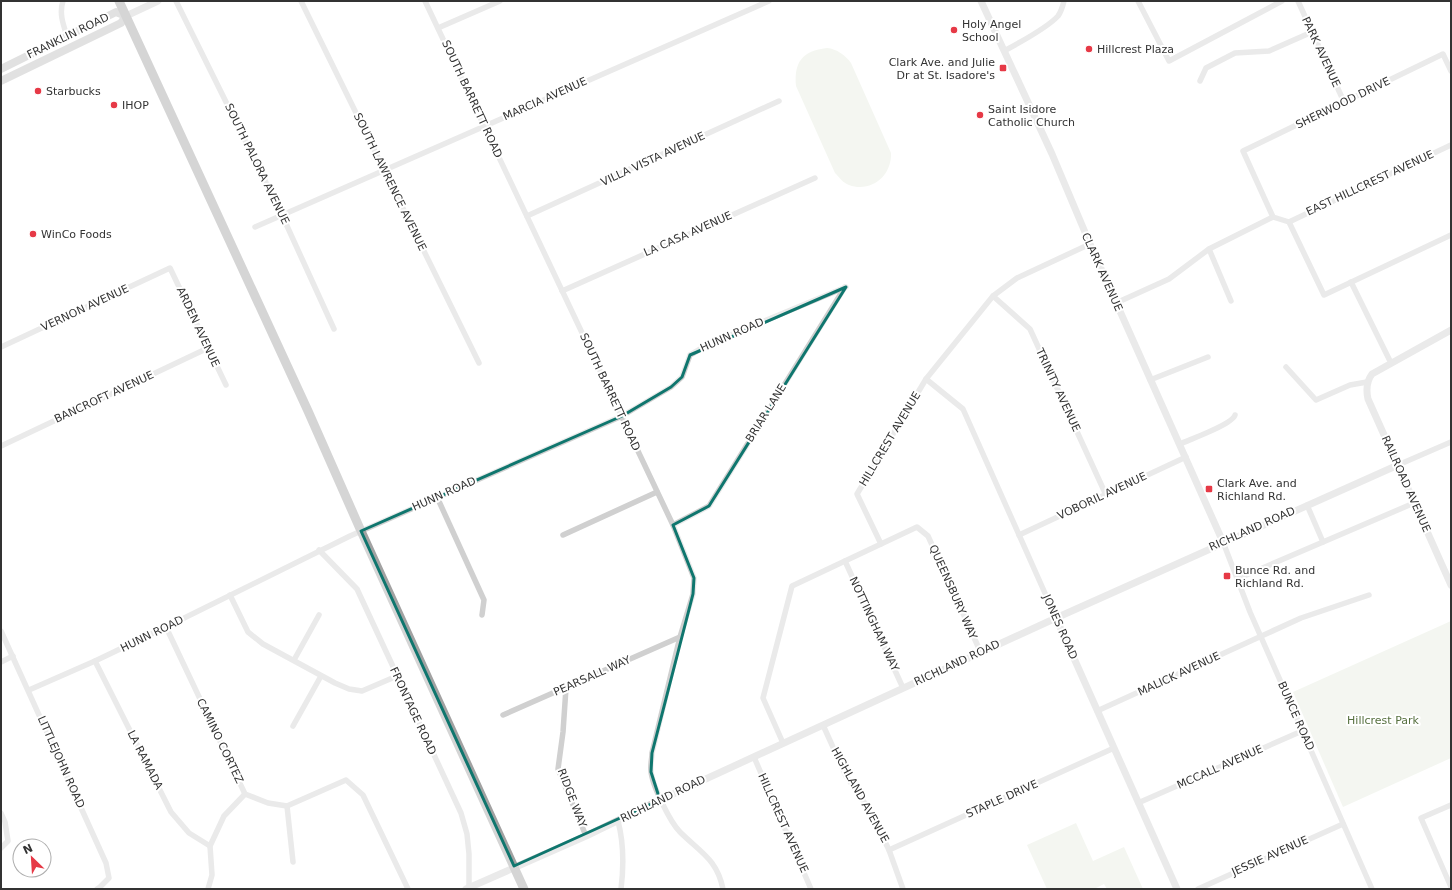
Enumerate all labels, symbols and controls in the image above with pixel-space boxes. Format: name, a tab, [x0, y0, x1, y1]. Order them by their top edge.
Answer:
street label: FRANKLIN ROAD	[25, 10, 111, 62]
street label: PARK AVENUE	[1299, 15, 1343, 89]
place label: Holy Angel School	[962, 18, 1021, 44]
marker: Holy Angel School	[949, 25, 959, 35]
street label: SOUTH BARRETT ROAD	[439, 38, 505, 160]
place label: Hillcrest Plaza	[1097, 43, 1174, 56]
marker: Hillcrest Plaza	[1084, 44, 1094, 54]
place label: Clark Ave. and Julie Dr at St. Isadore's	[889, 56, 995, 82]
marker: Clark Ave. and Julie Dr at St. Isadore's	[998, 63, 1008, 73]
street label: SHERWOOD DRIVE	[1294, 74, 1392, 132]
street label: MARCIA AVENUE	[501, 75, 589, 123]
place label: Starbucks	[46, 85, 101, 98]
marker: Starbucks	[33, 86, 43, 96]
place label: IHOP	[122, 99, 149, 112]
marker: IHOP	[109, 100, 119, 110]
street label: SOUTH PALORA AVENUE	[222, 101, 292, 227]
place label: Saint Isidore Catholic Church	[988, 103, 1075, 129]
marker: Saint Isidore Catholic Church	[975, 110, 985, 120]
street label: SOUTH LAWRENCE AVENUE	[351, 111, 429, 253]
street label: VILLA VISTA AVENUE	[599, 129, 707, 189]
street label: EAST HILLCREST AVENUE	[1304, 148, 1436, 218]
street label: LA CASA AVENUE	[642, 209, 734, 259]
place label: WinCo Foods	[41, 228, 112, 241]
marker: WinCo Foods	[28, 229, 38, 239]
street label: CLARK AVENUE	[1079, 231, 1125, 313]
street label: VERNON AVENUE	[39, 282, 131, 334]
street label: ARDEN AVENUE	[174, 285, 222, 369]
street label: HUNN ROAD	[698, 315, 766, 355]
street label: SOUTH BARRETT ROAD	[577, 331, 643, 453]
street label: TRINITY AVENUE	[1033, 345, 1083, 434]
street label: BANCROFT AVENUE	[52, 368, 156, 426]
street label: BRIAR LANE	[743, 381, 789, 445]
street label: HILLCREST AVENUE	[857, 389, 923, 489]
street label: RAILROAD AVENUE	[1379, 434, 1433, 534]
street label: VOBORIL AVENUE	[1055, 470, 1149, 522]
street label: HUNN ROAD	[410, 474, 478, 514]
place label: Clark Ave. and Richland Rd.	[1217, 477, 1297, 503]
marker: Clark Ave. and Richland Rd.	[1204, 484, 1214, 494]
street label: RICHLAND ROAD	[1207, 504, 1297, 554]
street label: QUEENSBURY WAY	[926, 543, 980, 642]
place label: Bunce Rd. and Richland Rd.	[1235, 564, 1315, 590]
marker: Bunce Rd. and Richland Rd.	[1222, 571, 1232, 581]
street label: NOTTINGHAM WAY	[846, 575, 902, 673]
street label: JONES ROAD	[1039, 592, 1080, 661]
street label: HUNN ROAD	[118, 613, 186, 655]
street label: RICHLAND ROAD	[912, 637, 1002, 689]
street label: MALICK AVENUE	[1136, 649, 1222, 699]
street label: PEARSALL WAY	[551, 653, 633, 699]
street label: FRONTAGE ROAD	[387, 665, 439, 757]
street label: BUNCE ROAD	[1275, 680, 1317, 752]
street label: CAMINO CORTEZ	[194, 696, 246, 786]
street label: LITTLEJOHN ROAD	[35, 714, 87, 810]
park label: Hillcrest Park	[1347, 714, 1420, 727]
street label: LA RAMADA	[124, 728, 166, 792]
street label: MCCALL AVENUE	[1175, 742, 1265, 792]
street label: HIGHLAND AVENUE	[828, 745, 892, 845]
street label: RIDGE WAY	[555, 767, 589, 830]
street label: HILLCREST AVENUE	[755, 771, 811, 875]
street label: RICHLAND ROAD	[618, 773, 708, 825]
street label: STAPLE DRIVE	[964, 777, 1040, 821]
street label: JESSIE AVENUE	[1229, 833, 1310, 879]
north arrow	[12, 838, 52, 878]
text: N	[21, 842, 35, 857]

